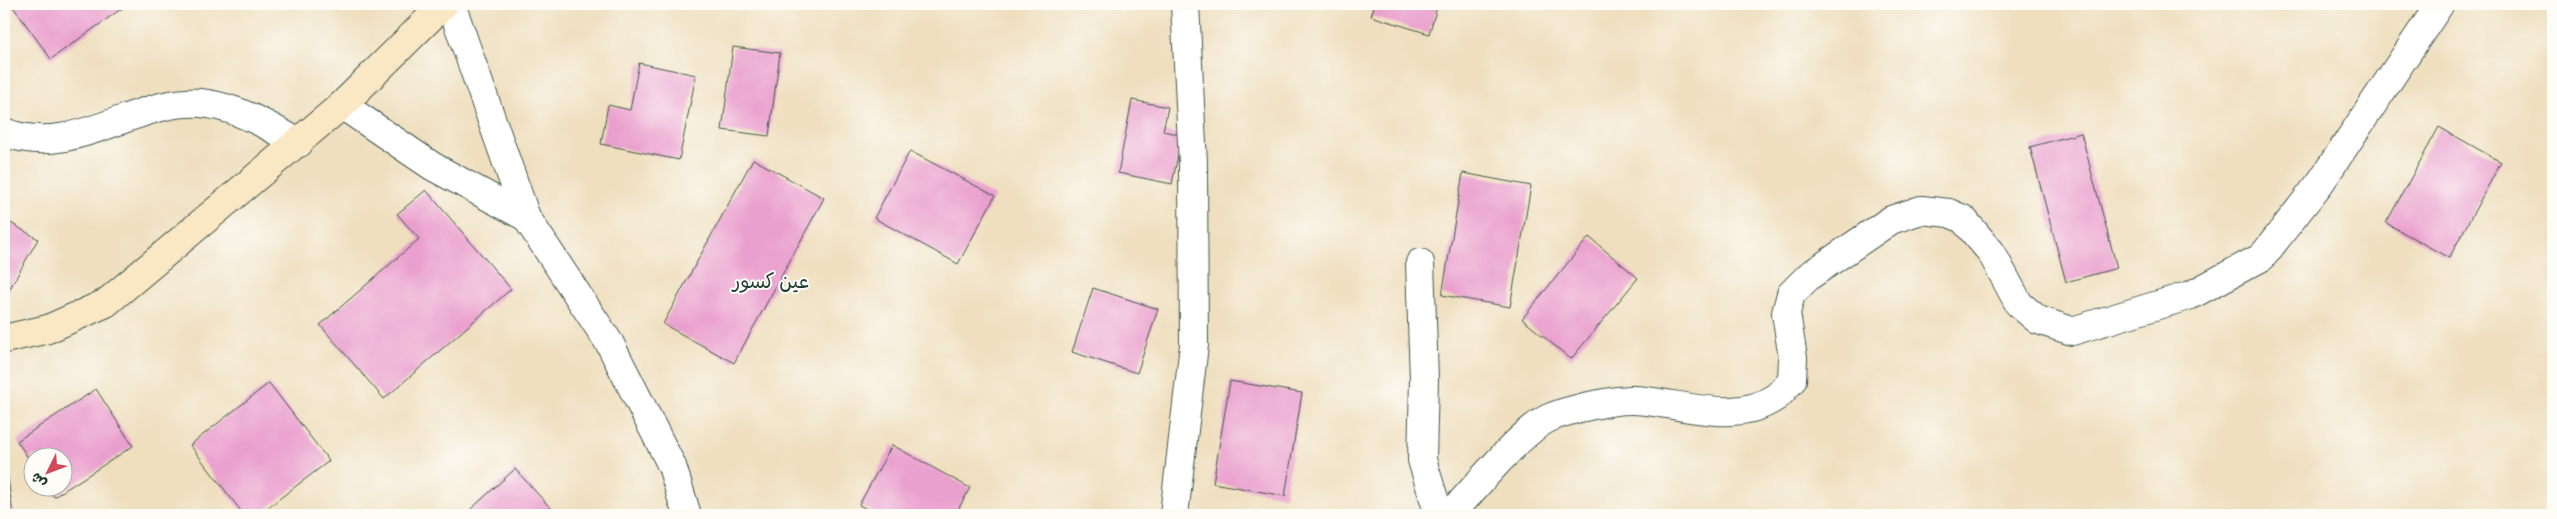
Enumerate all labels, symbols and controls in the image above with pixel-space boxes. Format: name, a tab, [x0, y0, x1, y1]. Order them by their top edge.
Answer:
district label: عين كسور	[731, 267, 809, 294]
north arrow	[22, 446, 72, 496]
text: ش	[26, 469, 50, 493]

